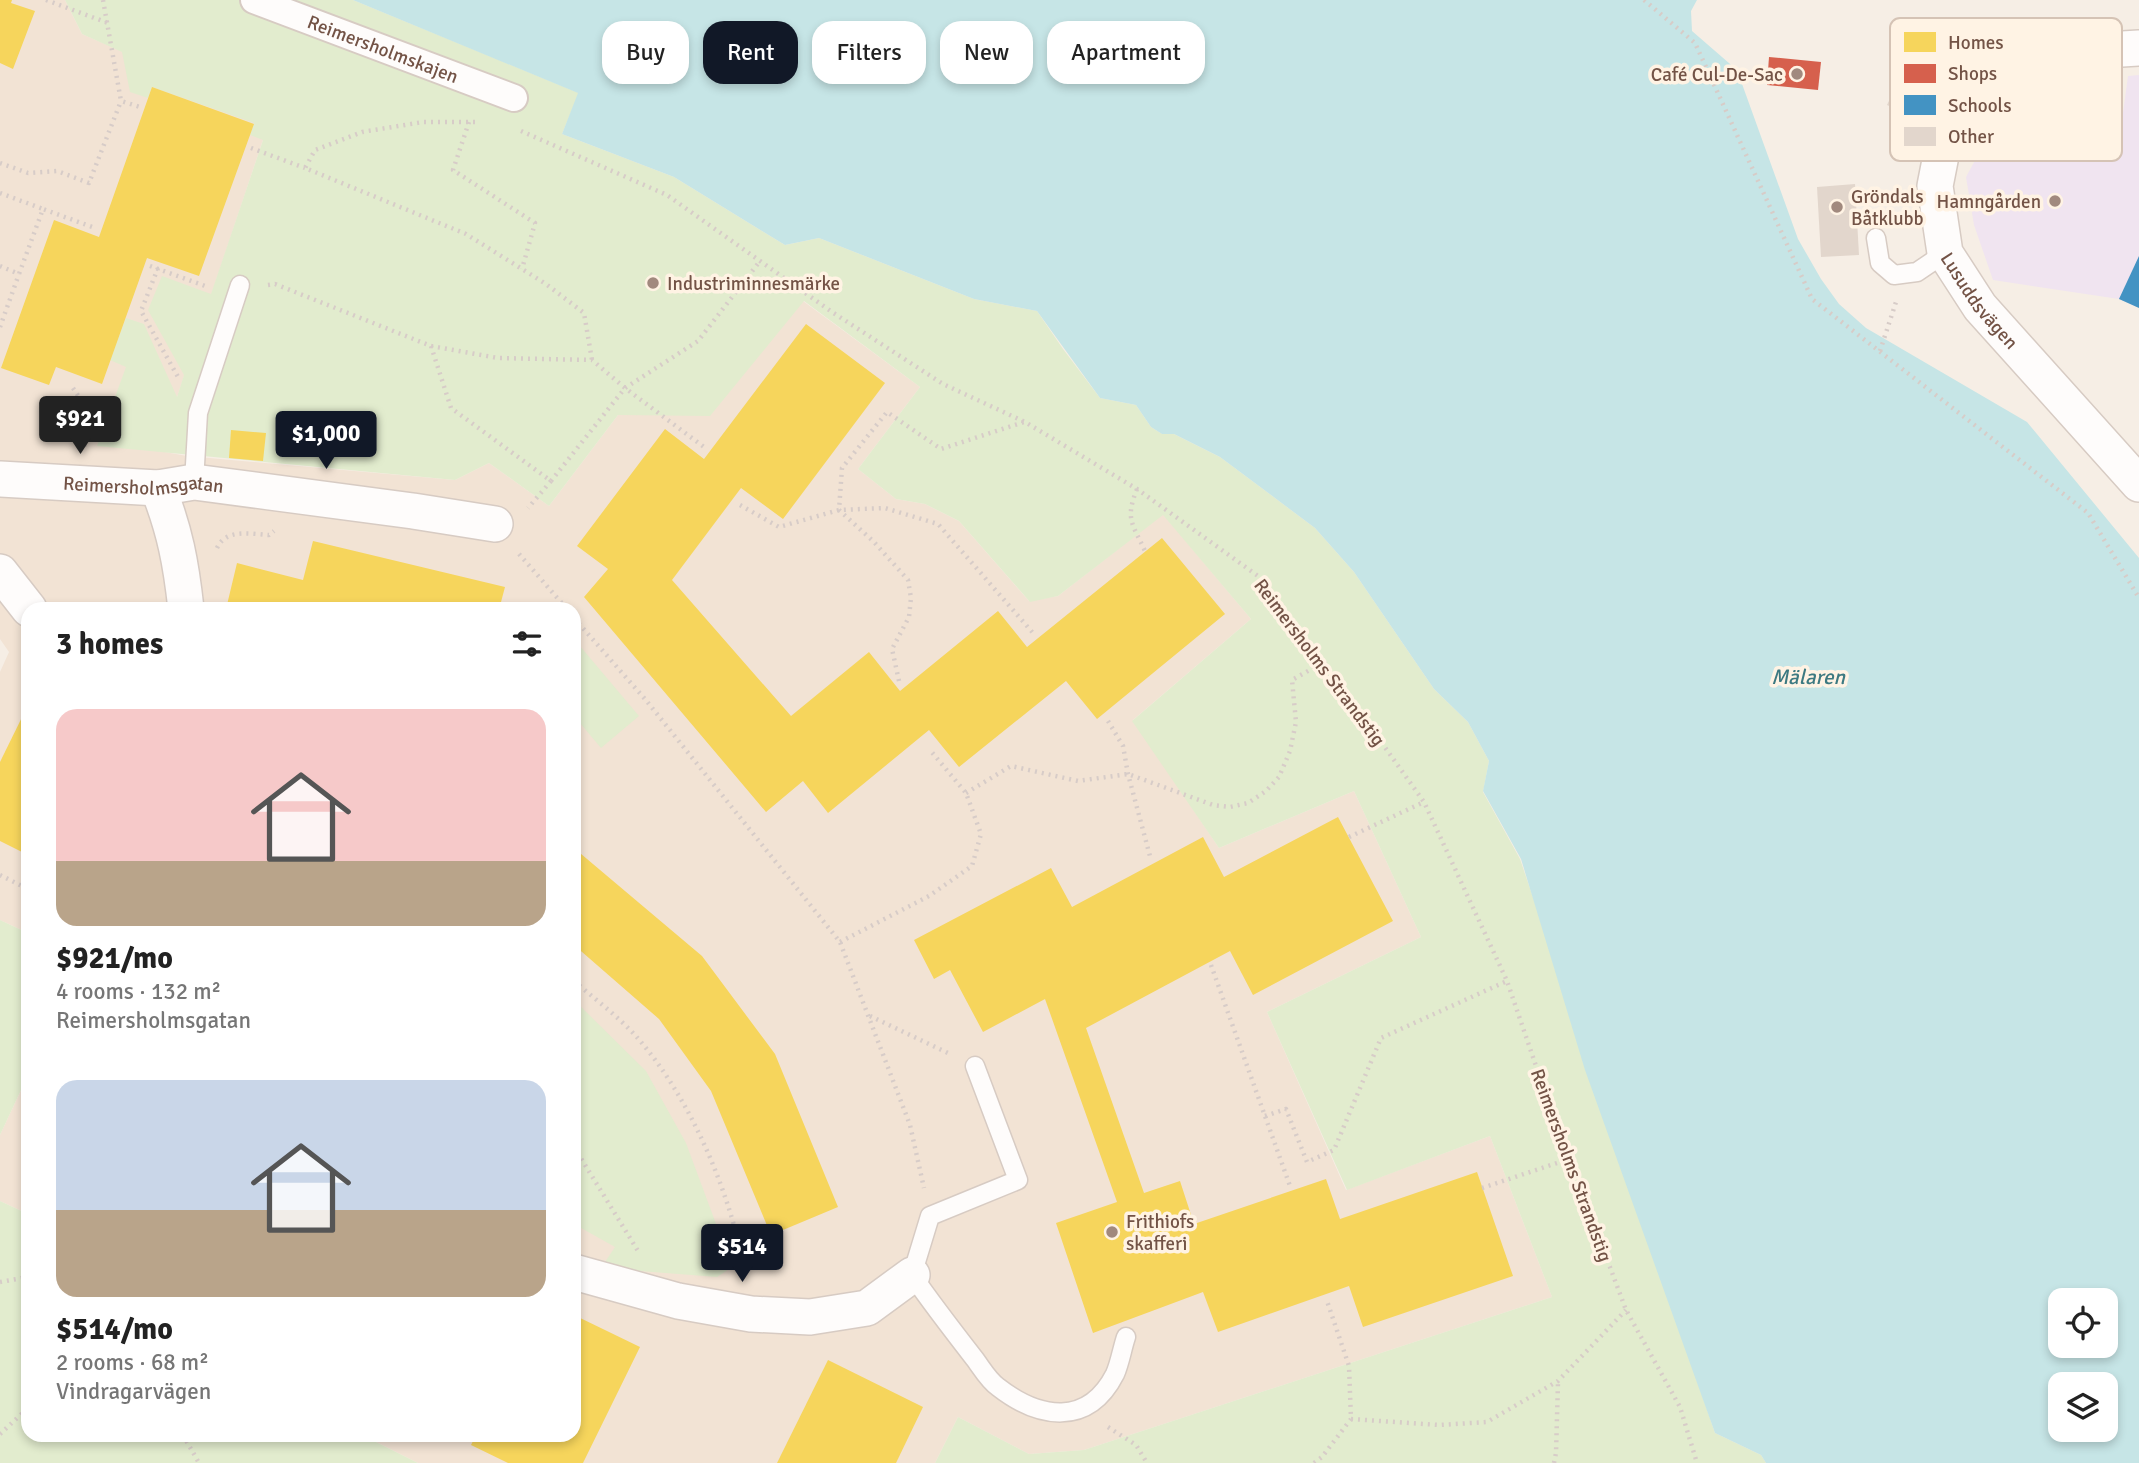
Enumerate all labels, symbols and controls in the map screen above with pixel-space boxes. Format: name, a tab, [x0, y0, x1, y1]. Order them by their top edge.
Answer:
street label: Reimersholmskajen	[304, 10, 462, 89]
legend	[1890, 18, 2122, 161]
chip: Buy	[602, 21, 689, 84]
chip: Rent	[703, 21, 798, 84]
chip: Filters	[812, 21, 926, 84]
chip: New	[940, 21, 1033, 84]
chip: Apartment	[1047, 21, 1205, 84]
text: Homes	[1948, 31, 2004, 55]
text: Shops	[1948, 62, 1997, 86]
place label: Café Cul-De-Sac	[1651, 63, 1783, 87]
marker: Café Cul-De-Sac	[1789, 66, 1805, 82]
text: Schools	[1948, 94, 2012, 118]
text: Other	[1948, 125, 1994, 149]
place label: Gröndals Båtklubb	[1851, 185, 1924, 231]
place label: Hamngården	[1937, 190, 2041, 214]
marker: Hamngården	[2047, 193, 2063, 209]
marker: Gröndals Båtklubb	[1829, 199, 1845, 215]
street label: Lusuddsvägen	[1935, 248, 2023, 354]
place label: Industriminnesmärke	[667, 272, 840, 296]
marker: Industriminnesmärke	[645, 275, 661, 291]
pin: $921	[39, 396, 121, 456]
text: $921	[55, 404, 105, 433]
pin: $1,000	[269, 412, 383, 471]
text: $1,000	[292, 419, 360, 448]
street label: Reimersholmsgatan	[63, 471, 225, 501]
street label: Reimersholms Strandstig	[1248, 574, 1390, 751]
icon: filters	[508, 625, 546, 663]
text: 3 homes	[56, 626, 163, 663]
water label: Mälaren	[1771, 664, 1845, 690]
icon: home	[238, 754, 364, 880]
text: $921/mo	[56, 940, 173, 977]
text: 4 rooms · 132 m²	[56, 977, 221, 1006]
text: Reimersholmsgatan	[56, 1006, 251, 1035]
street label: Reimersholms Strandstig	[1525, 1066, 1617, 1265]
icon: home	[238, 1125, 364, 1251]
place label: Frithiofs skafferi	[1126, 1210, 1194, 1256]
pin: $514	[701, 1224, 783, 1284]
marker: Frithiofs skafferi	[1104, 1224, 1120, 1240]
text: $514	[717, 1232, 767, 1261]
map controls	[2048, 1288, 2118, 1442]
button: locate	[2048, 1288, 2118, 1358]
text: $514/mo	[56, 1311, 173, 1348]
text: 2 rooms · 68 m²	[56, 1348, 209, 1377]
button: layers	[2048, 1372, 2118, 1442]
text: Vindragarvägen	[56, 1377, 211, 1406]

